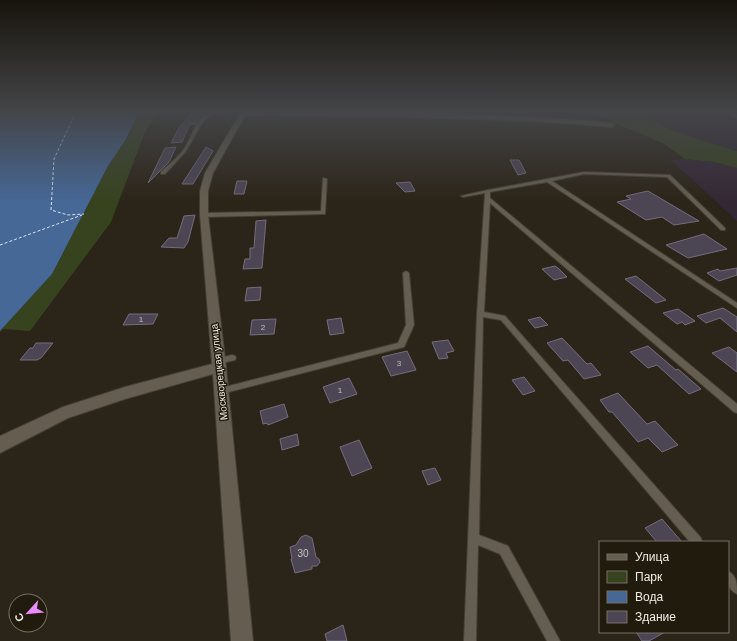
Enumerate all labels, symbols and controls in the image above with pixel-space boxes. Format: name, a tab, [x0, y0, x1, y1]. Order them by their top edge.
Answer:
house number: 1	[139, 315, 144, 324]
street label: Москворецкая улица	[208, 323, 230, 421]
house number: 2	[261, 323, 266, 332]
house number: 3	[397, 359, 402, 368]
house number: 1	[338, 386, 343, 395]
legend	[599, 541, 729, 633]
house number: 30	[297, 548, 309, 559]
text: Улица	[635, 550, 669, 564]
text: Парк	[635, 570, 663, 584]
text: Вода	[635, 590, 663, 604]
north arrow	[8, 593, 48, 633]
text: Здание	[635, 610, 676, 624]
text: С	[12, 611, 26, 624]

